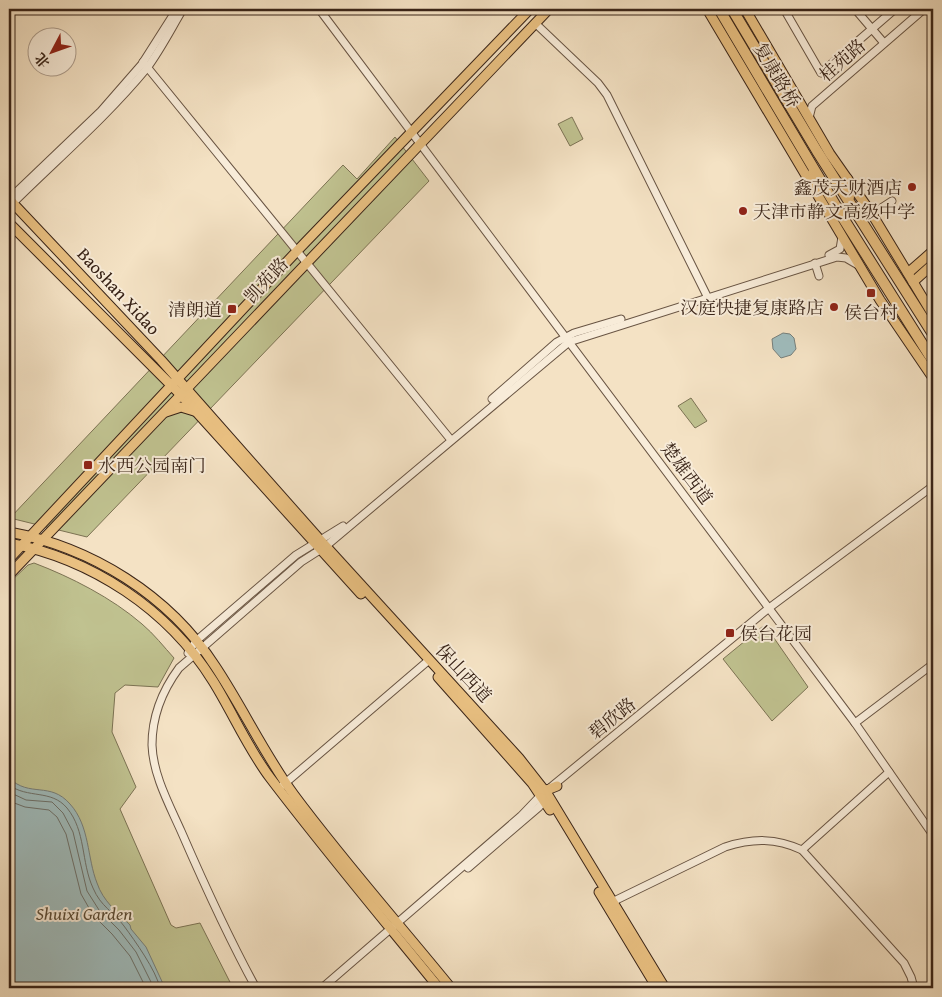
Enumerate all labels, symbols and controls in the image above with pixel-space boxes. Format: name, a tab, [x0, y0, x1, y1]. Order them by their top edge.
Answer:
north arrow	[28, 28, 78, 78]
street label: 桂苑路	[813, 32, 871, 88]
street label: 复康路桥	[747, 37, 807, 113]
text: 北	[30, 49, 54, 72]
place label: 鑫茂天财酒店	[794, 174, 902, 201]
marker: 鑫茂天财酒店	[906, 181, 918, 193]
place label: 天津市静文高级中学	[753, 198, 915, 225]
marker: 天津市静文高级中学	[737, 205, 749, 217]
street label: Baoshan Xidao	[71, 241, 167, 341]
street label: 凯苑路	[238, 251, 294, 309]
marker: 侯台村	[865, 287, 877, 299]
place label: 汉庭快捷复康路店	[680, 294, 824, 321]
place label: 清朗道	[168, 296, 222, 323]
place label: 侯台村	[844, 299, 898, 326]
marker: 汉庭快捷复康路店	[828, 301, 840, 313]
marker: 清朗道	[226, 303, 238, 315]
street label: 楚雄西道	[655, 436, 719, 510]
place label: 水西公园南门	[98, 452, 206, 479]
marker: 水西公园南门	[82, 459, 94, 471]
place label: 侯台花园	[740, 620, 812, 647]
marker: 侯台花园	[724, 627, 736, 639]
street label: 保山西道	[430, 637, 498, 709]
street label: 碧欣路	[583, 691, 641, 745]
park label: Shuixi Garden	[36, 900, 132, 927]

